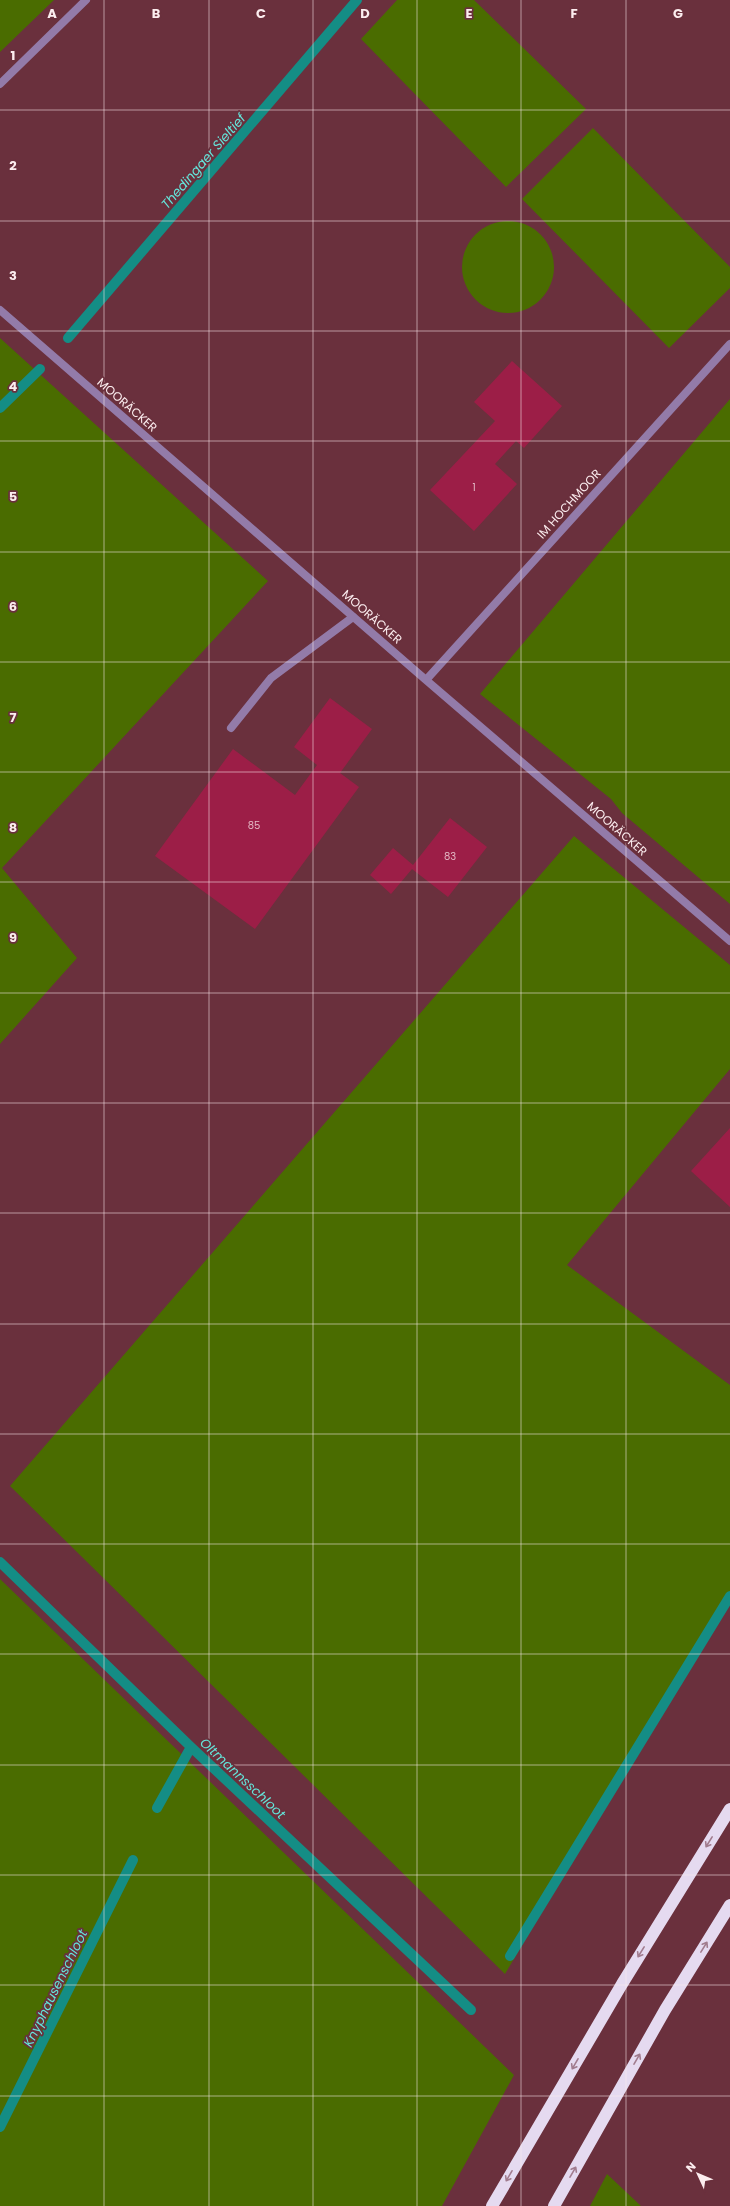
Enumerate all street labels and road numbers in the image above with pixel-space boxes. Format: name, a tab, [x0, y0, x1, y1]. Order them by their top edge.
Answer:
street label: MOORÄCKER	[94, 374, 161, 435]
street label: IM HOCHMOOR	[533, 465, 604, 542]
street label: MOORÄCKER	[339, 586, 406, 647]
street label: MOORÄCKER	[584, 798, 651, 859]

